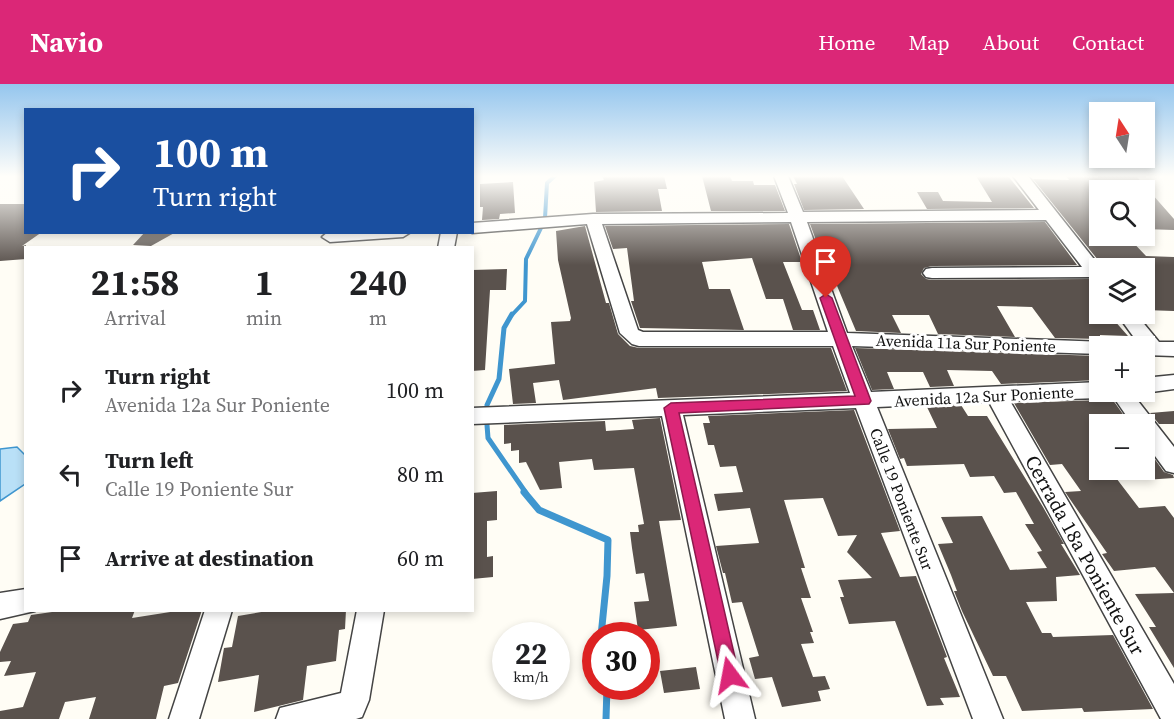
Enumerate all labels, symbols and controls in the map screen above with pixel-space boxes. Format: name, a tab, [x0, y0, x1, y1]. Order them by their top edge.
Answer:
text: Navio	[30, 23, 103, 61]
text: Home	[818, 28, 876, 57]
text: Map	[909, 28, 950, 57]
text: About	[983, 28, 1039, 57]
text: Contact	[1072, 28, 1144, 57]
north arrow	[1089, 102, 1155, 168]
map controls	[1089, 102, 1155, 480]
text: 100 m	[153, 123, 268, 181]
icon: right	[54, 132, 132, 210]
text: Turn right	[153, 178, 277, 215]
button: search	[1089, 180, 1155, 246]
pin	[800, 236, 851, 298]
icon: arrive	[809, 245, 842, 278]
text: 21:58	[91, 258, 179, 307]
text: 1	[254, 258, 274, 307]
text: 240	[349, 258, 407, 307]
button: layers	[1089, 258, 1155, 324]
text: Arrival	[104, 304, 166, 332]
text: min	[246, 304, 282, 332]
text: m	[369, 304, 387, 332]
street label: Avenida 11a Sur Poniente	[876, 329, 1056, 357]
button: +	[1089, 336, 1155, 402]
text: Turn right	[105, 361, 210, 391]
icon: right	[54, 374, 87, 407]
text: 100 m	[386, 375, 444, 405]
street label: Avenida 12a Sur Poniente	[894, 380, 1074, 412]
text: Avenida 12a Sur Poniente	[105, 391, 330, 419]
button: −	[1089, 414, 1155, 480]
street label: Calle 19 Poniente Sur	[865, 425, 939, 574]
text: Turn left	[105, 445, 193, 475]
street label: Cerrada 18a Poniente Sur	[1018, 450, 1152, 661]
icon: left	[54, 458, 87, 491]
text: 80 m	[397, 459, 444, 489]
text: Calle 19 Poniente Sur	[105, 475, 293, 503]
icon: arrive	[54, 542, 87, 575]
text: Arrive at destination	[105, 543, 314, 573]
text: 60 m	[397, 543, 444, 573]
speed limit sign: 30	[582, 622, 660, 700]
text: 22	[515, 633, 547, 674]
position arrow	[698, 643, 762, 707]
text: km/h	[513, 666, 549, 687]

